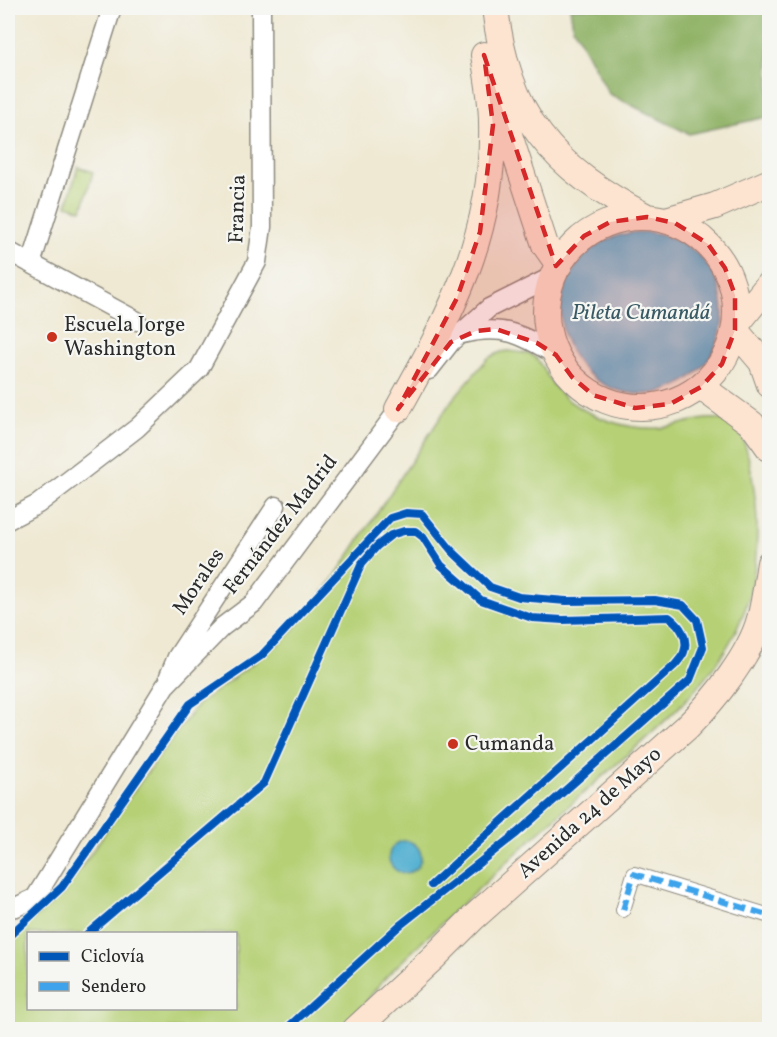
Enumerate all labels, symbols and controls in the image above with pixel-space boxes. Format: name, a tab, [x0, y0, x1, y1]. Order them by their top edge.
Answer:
street label: Francia	[222, 174, 254, 244]
water label: Pileta Cumandá	[572, 298, 710, 329]
place label: Escuela Jorge Washington	[64, 311, 185, 364]
marker: Escuela Jorge Washington	[45, 330, 59, 344]
street label: Fernández Madrid	[217, 449, 345, 601]
street label: Morales	[166, 543, 232, 621]
place label: Cumanda	[465, 730, 554, 759]
marker: Cumanda	[446, 737, 460, 751]
street label: Avenida 24 de Mayo	[512, 740, 668, 886]
legend	[27, 932, 237, 1010]
text: Ciclovía	[81, 945, 144, 970]
text: Sendero	[81, 975, 146, 1000]

